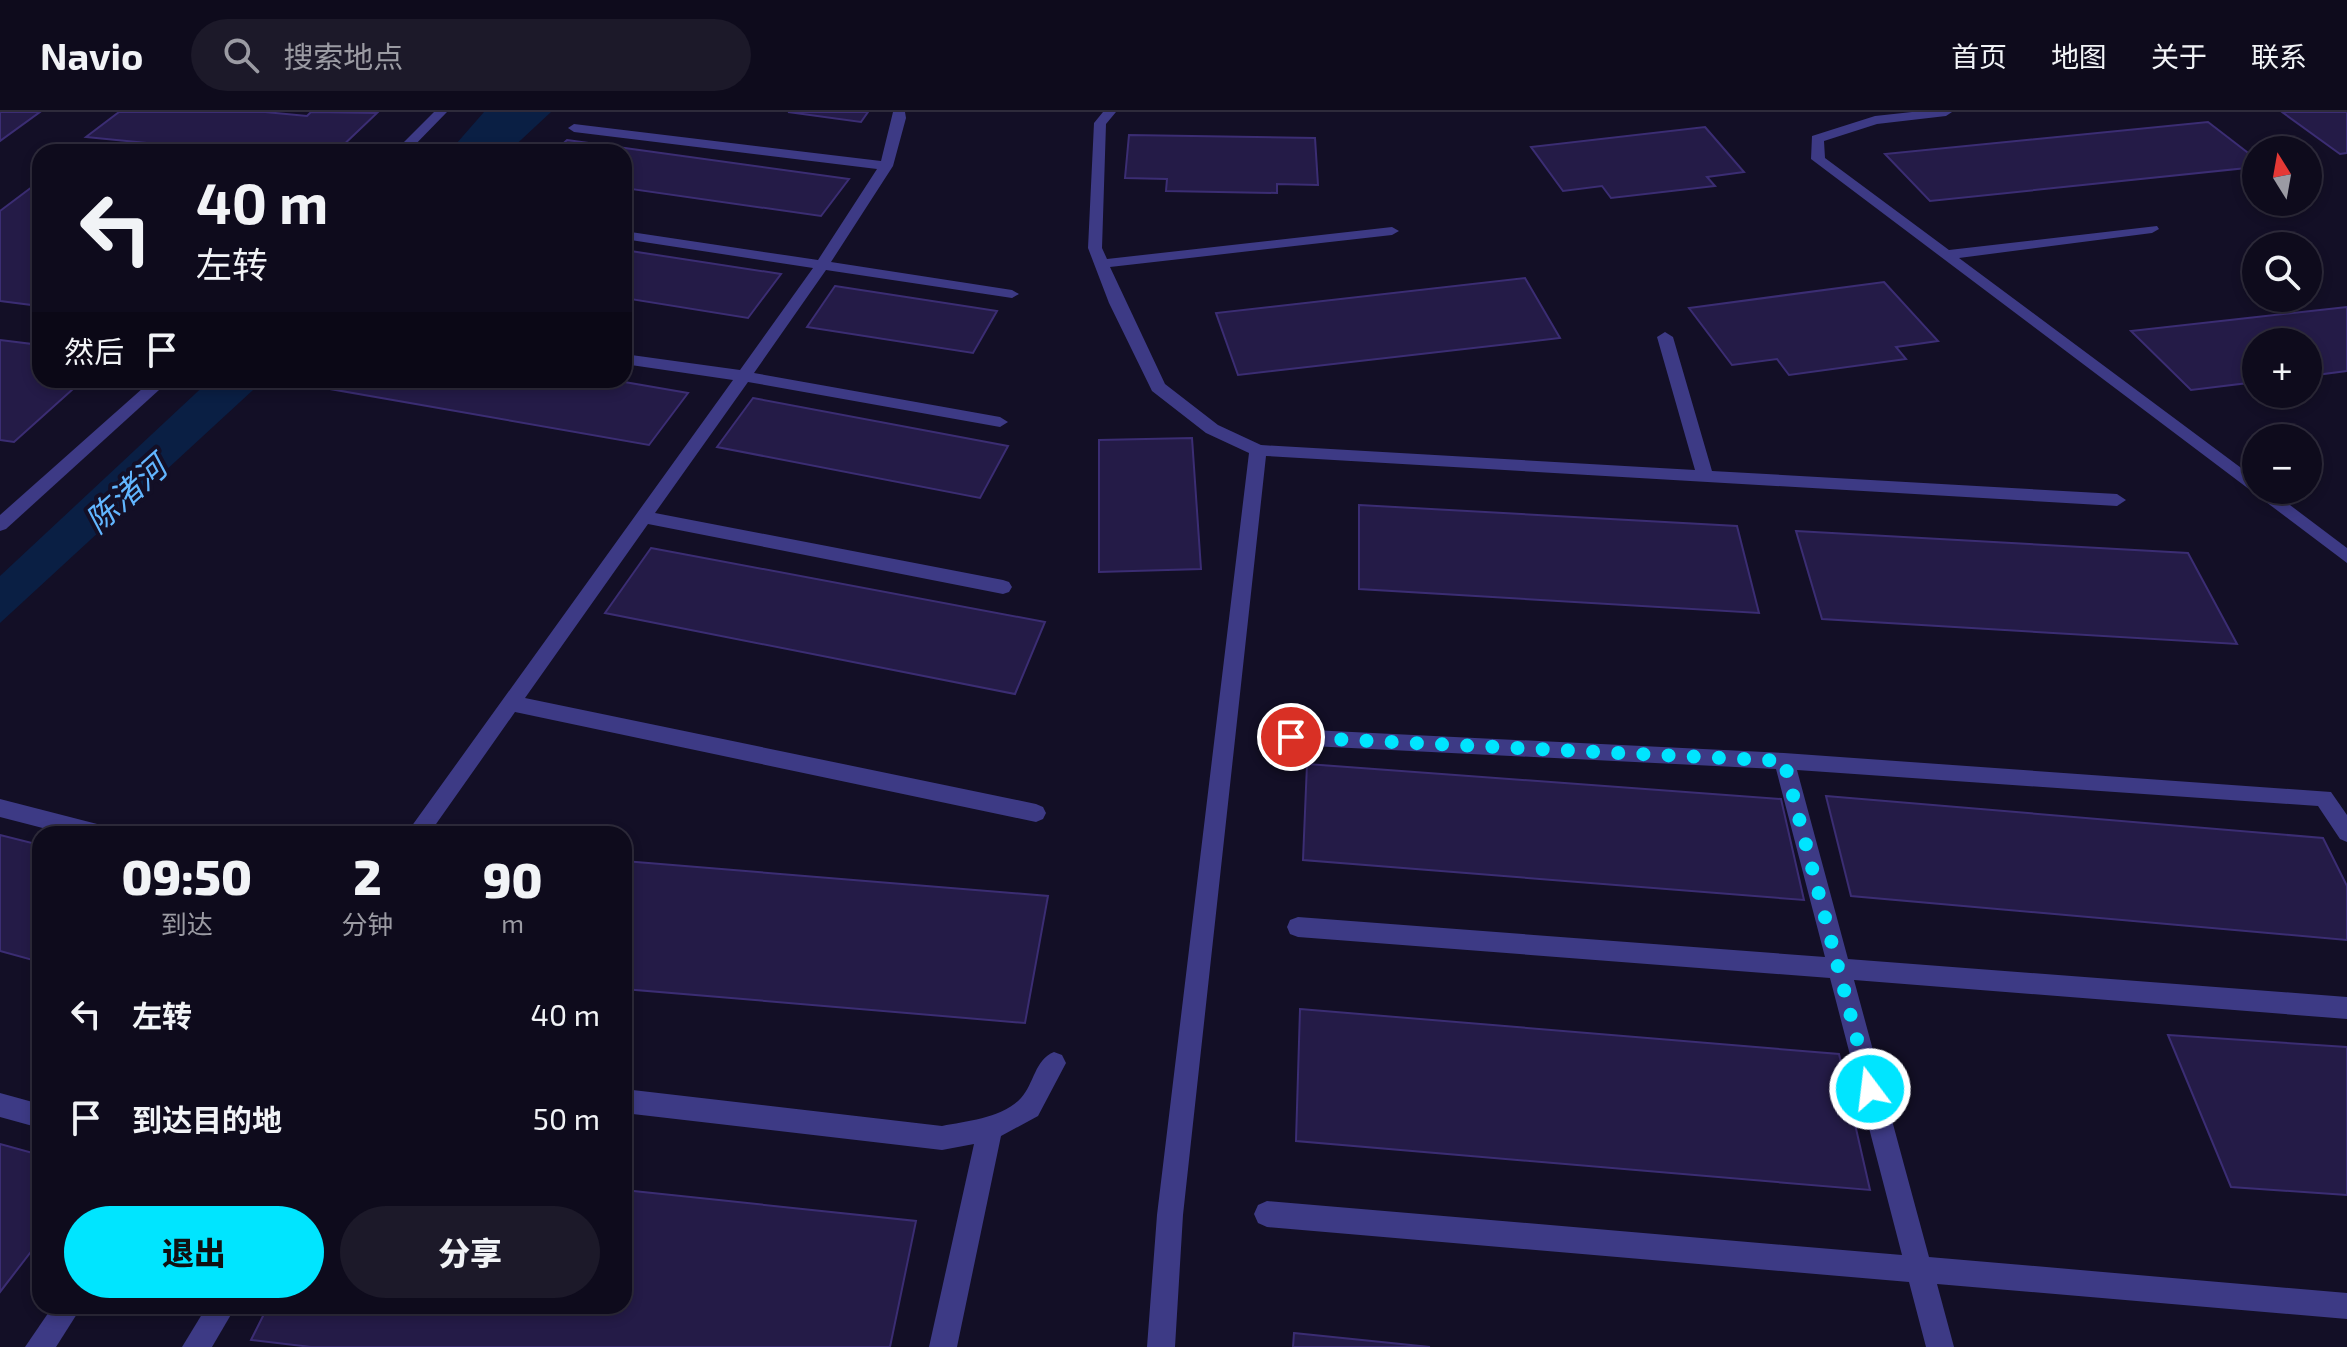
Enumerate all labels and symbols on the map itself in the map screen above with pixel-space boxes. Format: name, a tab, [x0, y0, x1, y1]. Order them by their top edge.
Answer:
north arrow	[2242, 136, 2322, 216]
water label: 陈渚河	[77, 443, 178, 539]
pin	[1257, 703, 1325, 771]
position arrow	[1828, 1047, 1912, 1131]

